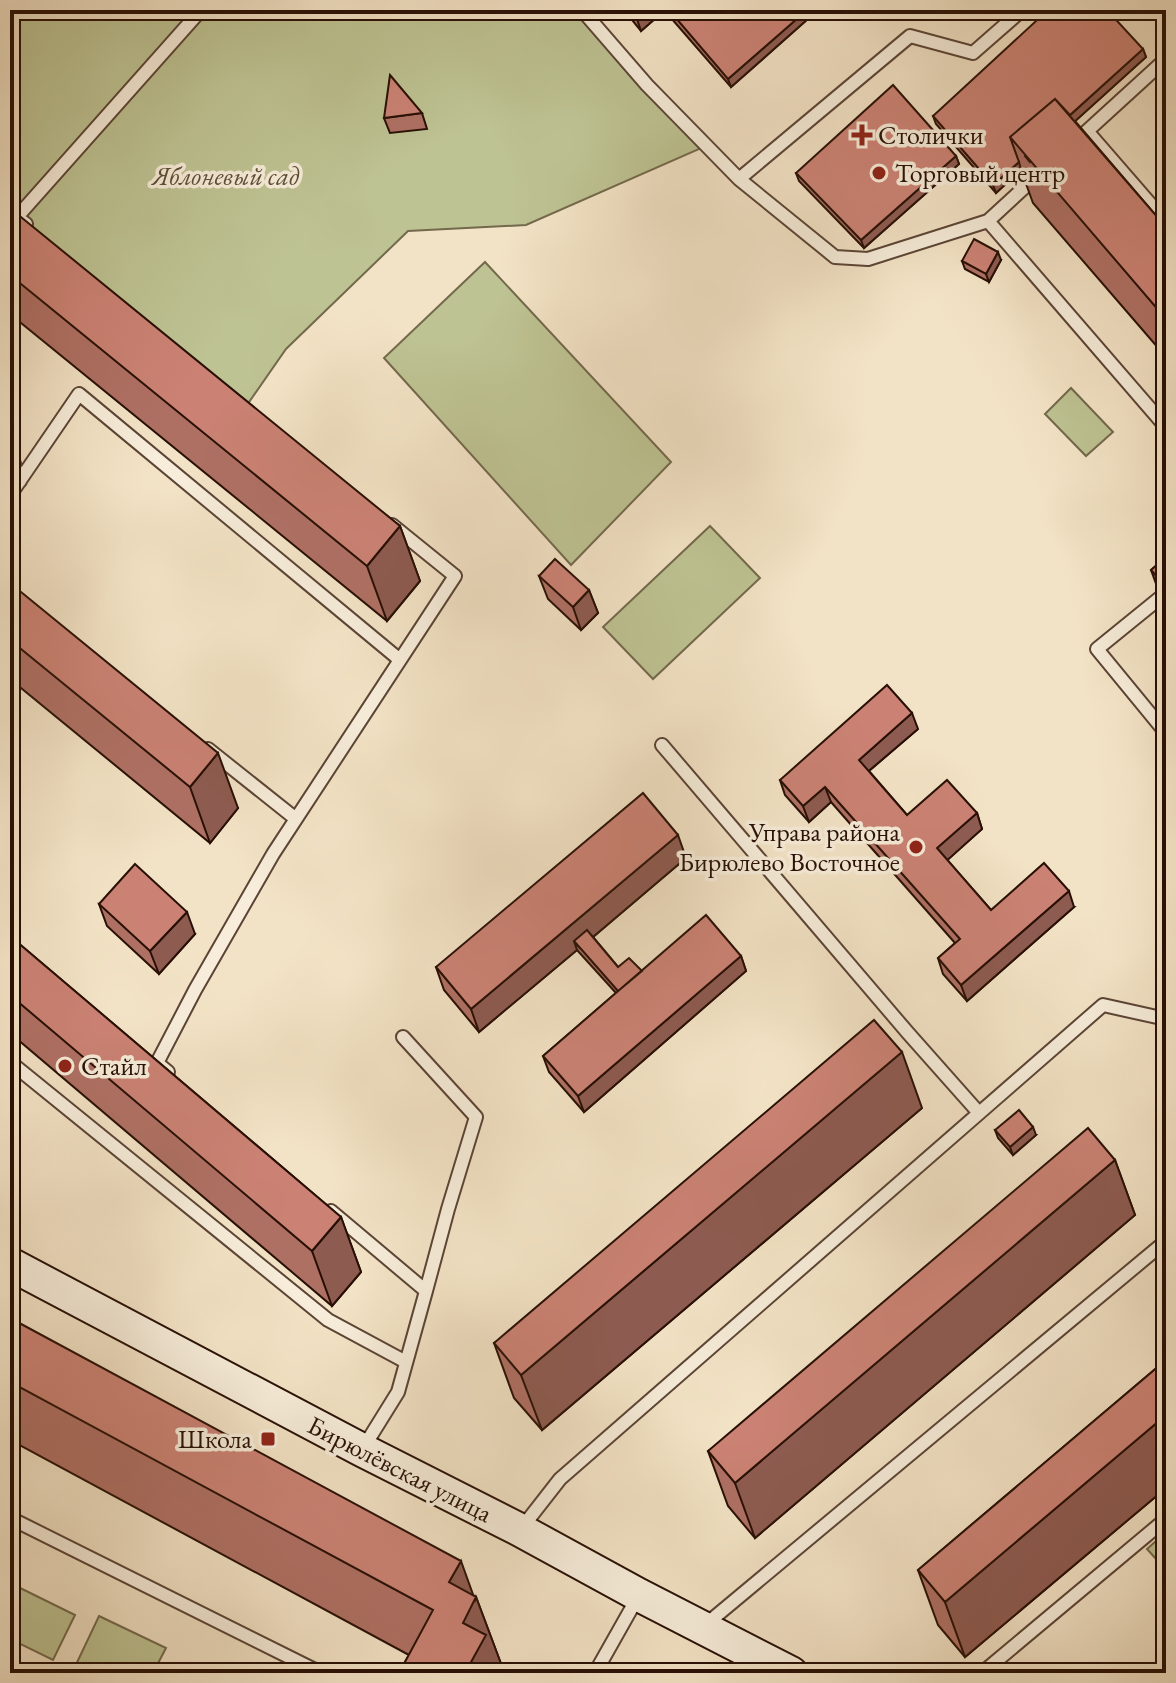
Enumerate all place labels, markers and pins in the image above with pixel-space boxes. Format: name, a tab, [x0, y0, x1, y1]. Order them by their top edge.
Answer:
place label: Столички	[878, 118, 984, 152]
marker: Столички	[853, 126, 871, 144]
place label: Торговый центр	[895, 156, 1065, 190]
marker: Торговый центр	[870, 164, 888, 182]
place label: Управа района Бирюлево Восточное	[679, 815, 901, 879]
marker: Управа района Бирюлево Восточное	[907, 838, 925, 856]
place label: Стайл	[81, 1049, 147, 1083]
marker: Стайл	[56, 1057, 74, 1075]
place label: Школа	[178, 1422, 253, 1456]
marker: Школа	[259, 1430, 277, 1448]

